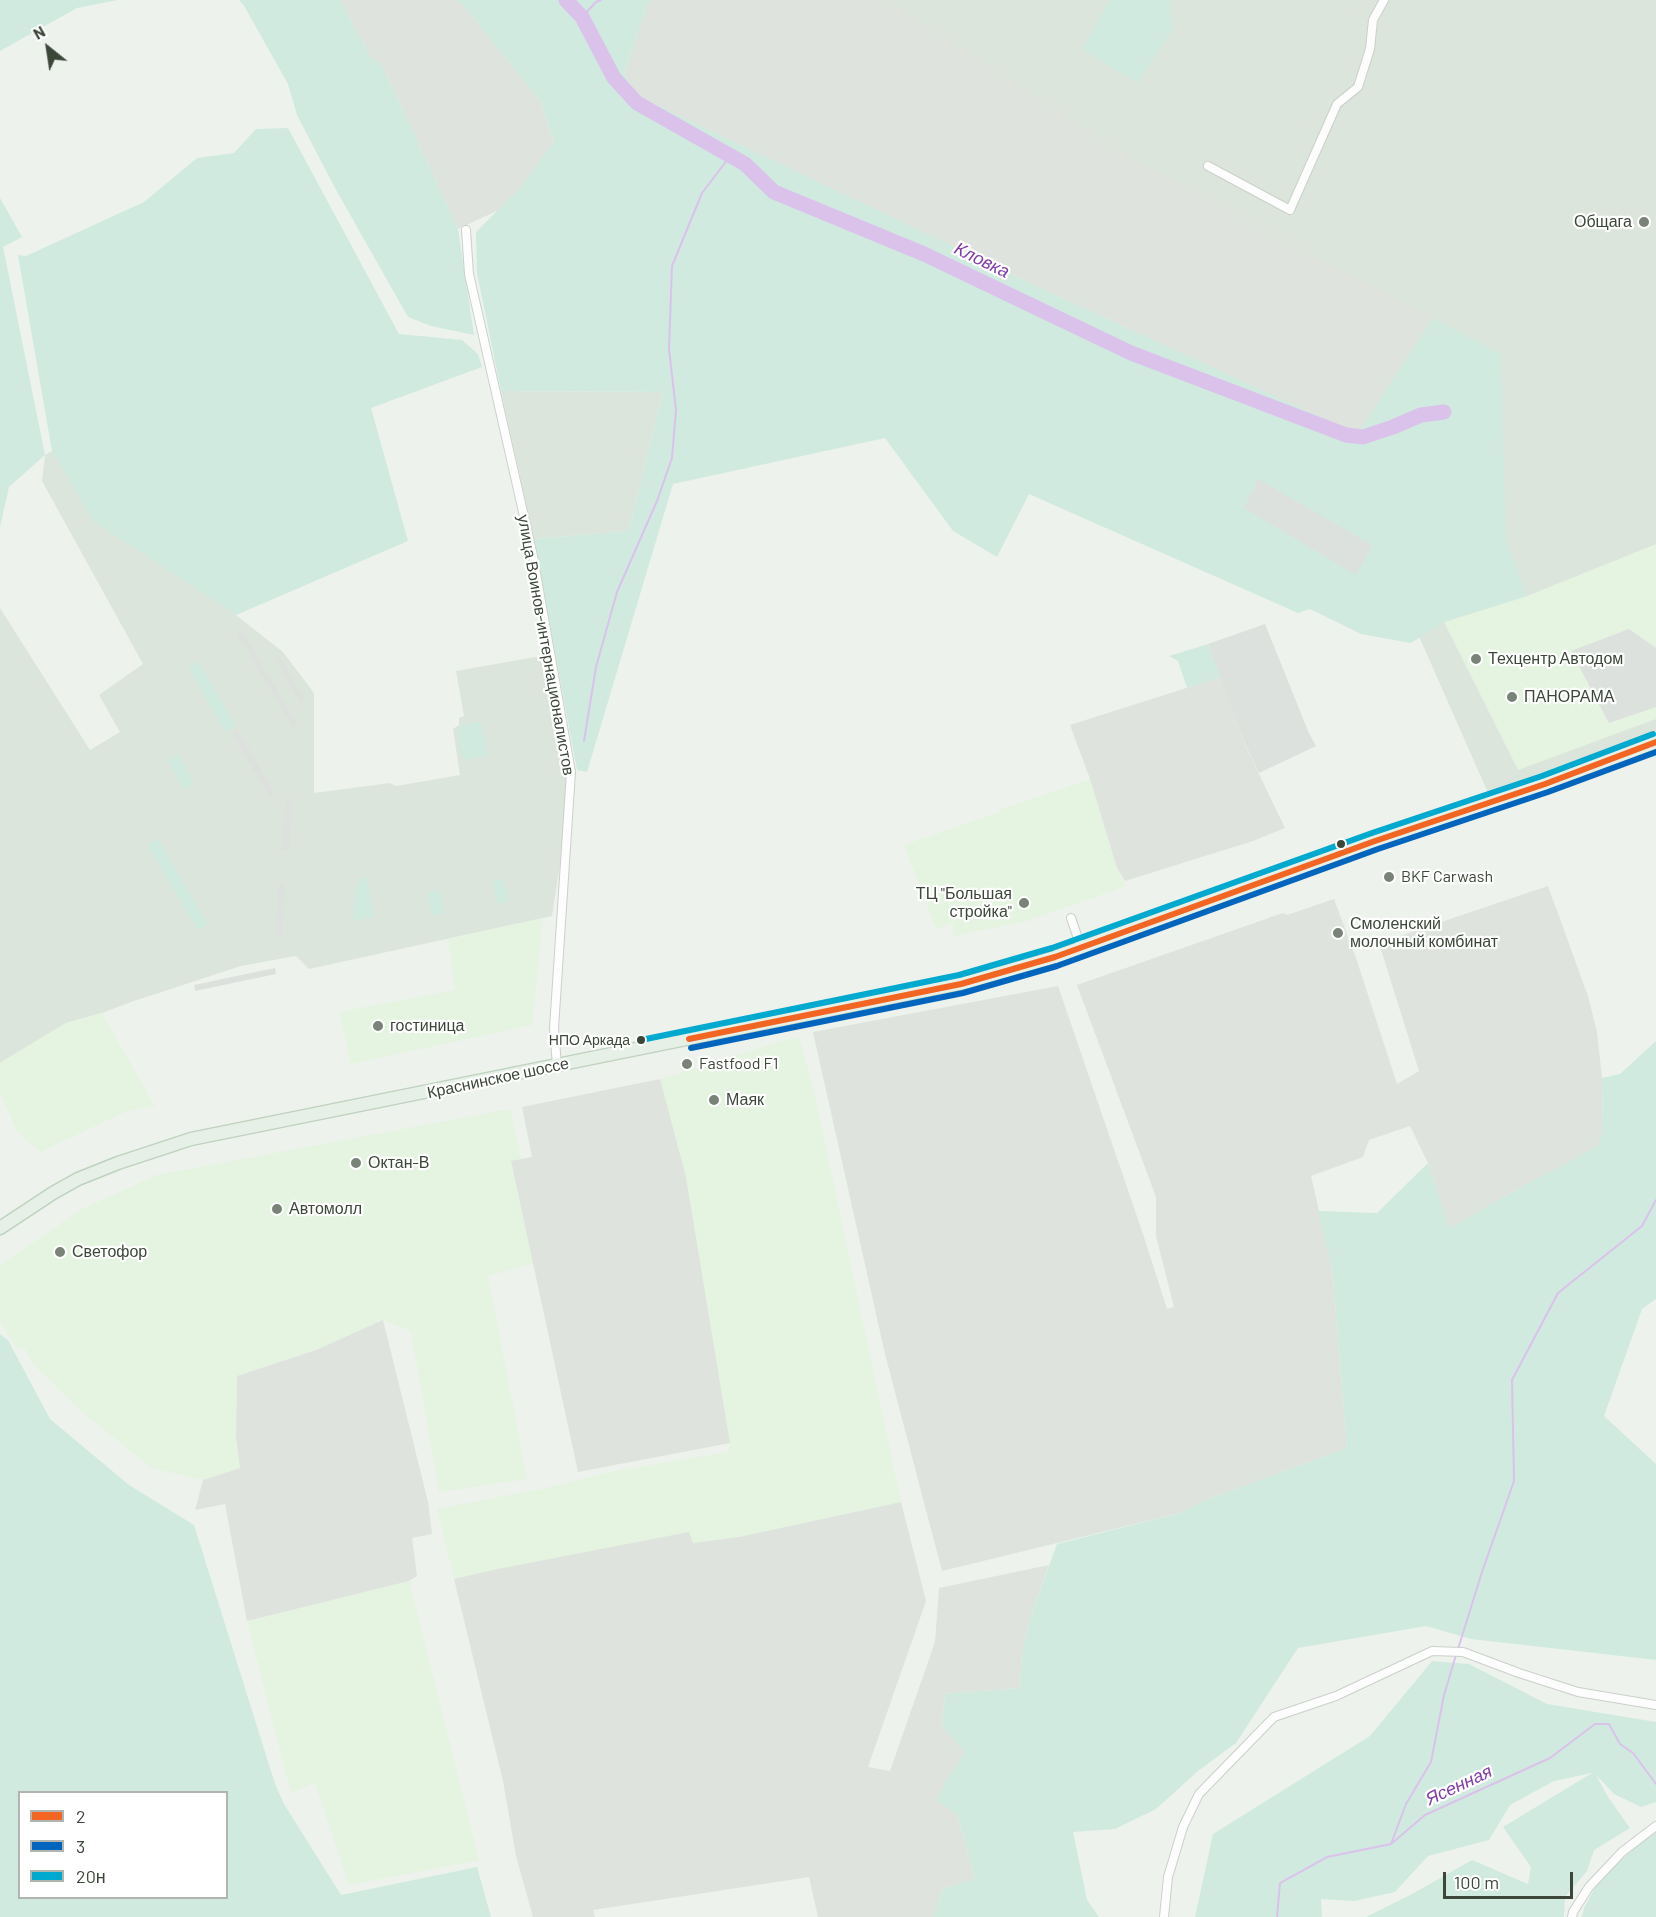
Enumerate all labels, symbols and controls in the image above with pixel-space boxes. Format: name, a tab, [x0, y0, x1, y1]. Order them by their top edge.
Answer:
north arrow	[18, 18, 78, 78]
text: N	[29, 21, 48, 43]
place label: Общага	[1574, 212, 1632, 232]
marker: Общага	[1637, 215, 1651, 229]
water label: Кловка	[951, 237, 1013, 283]
street label: улица Воинов-интернационалистов	[514, 513, 578, 777]
place label: Техцентр Автодом	[1488, 649, 1623, 669]
marker: Техцентр Автодом	[1469, 652, 1483, 666]
place label: ПАНОРАМА	[1524, 687, 1614, 707]
marker: ПАНОРАМА	[1505, 690, 1519, 704]
unlabelled marker	[1335, 838, 1347, 850]
place label: BKF Carwash	[1401, 867, 1493, 887]
marker: BKF Carwash	[1382, 870, 1396, 884]
place label: ТЦ "Большая стройка"	[916, 884, 1012, 922]
marker: ТЦ "Большая стройка"	[1017, 896, 1031, 910]
place label: Смоленский молочный комбинат	[1350, 914, 1498, 952]
marker: Смоленский молочный комбинат	[1331, 926, 1345, 940]
place label: гостиница	[390, 1016, 464, 1036]
marker: гостиница	[371, 1019, 385, 1033]
place label: НПО Аркада	[549, 1032, 630, 1048]
marker: НПО Аркада	[635, 1034, 647, 1046]
street label: Краснинское шоссе	[425, 1054, 571, 1102]
place label: Fastfood F1	[699, 1054, 778, 1074]
marker: Fastfood F1	[680, 1057, 694, 1071]
place label: Маяк	[726, 1090, 764, 1110]
marker: Маяк	[707, 1093, 721, 1107]
place label: Октан-В	[368, 1153, 429, 1173]
marker: Октан-В	[349, 1156, 363, 1170]
place label: Автомолл	[289, 1199, 362, 1219]
marker: Автомолл	[270, 1202, 284, 1216]
place label: Светофор	[72, 1242, 147, 1262]
marker: Светофор	[53, 1245, 67, 1259]
water label: Ясенная	[1422, 1760, 1496, 1810]
legend	[18, 1791, 228, 1899]
text: 2	[76, 1805, 86, 1827]
text: 3	[76, 1835, 85, 1857]
scale bar	[1446, 1860, 1576, 1898]
text: 20н	[76, 1865, 106, 1887]
text: 100 m	[1454, 1871, 1499, 1893]

